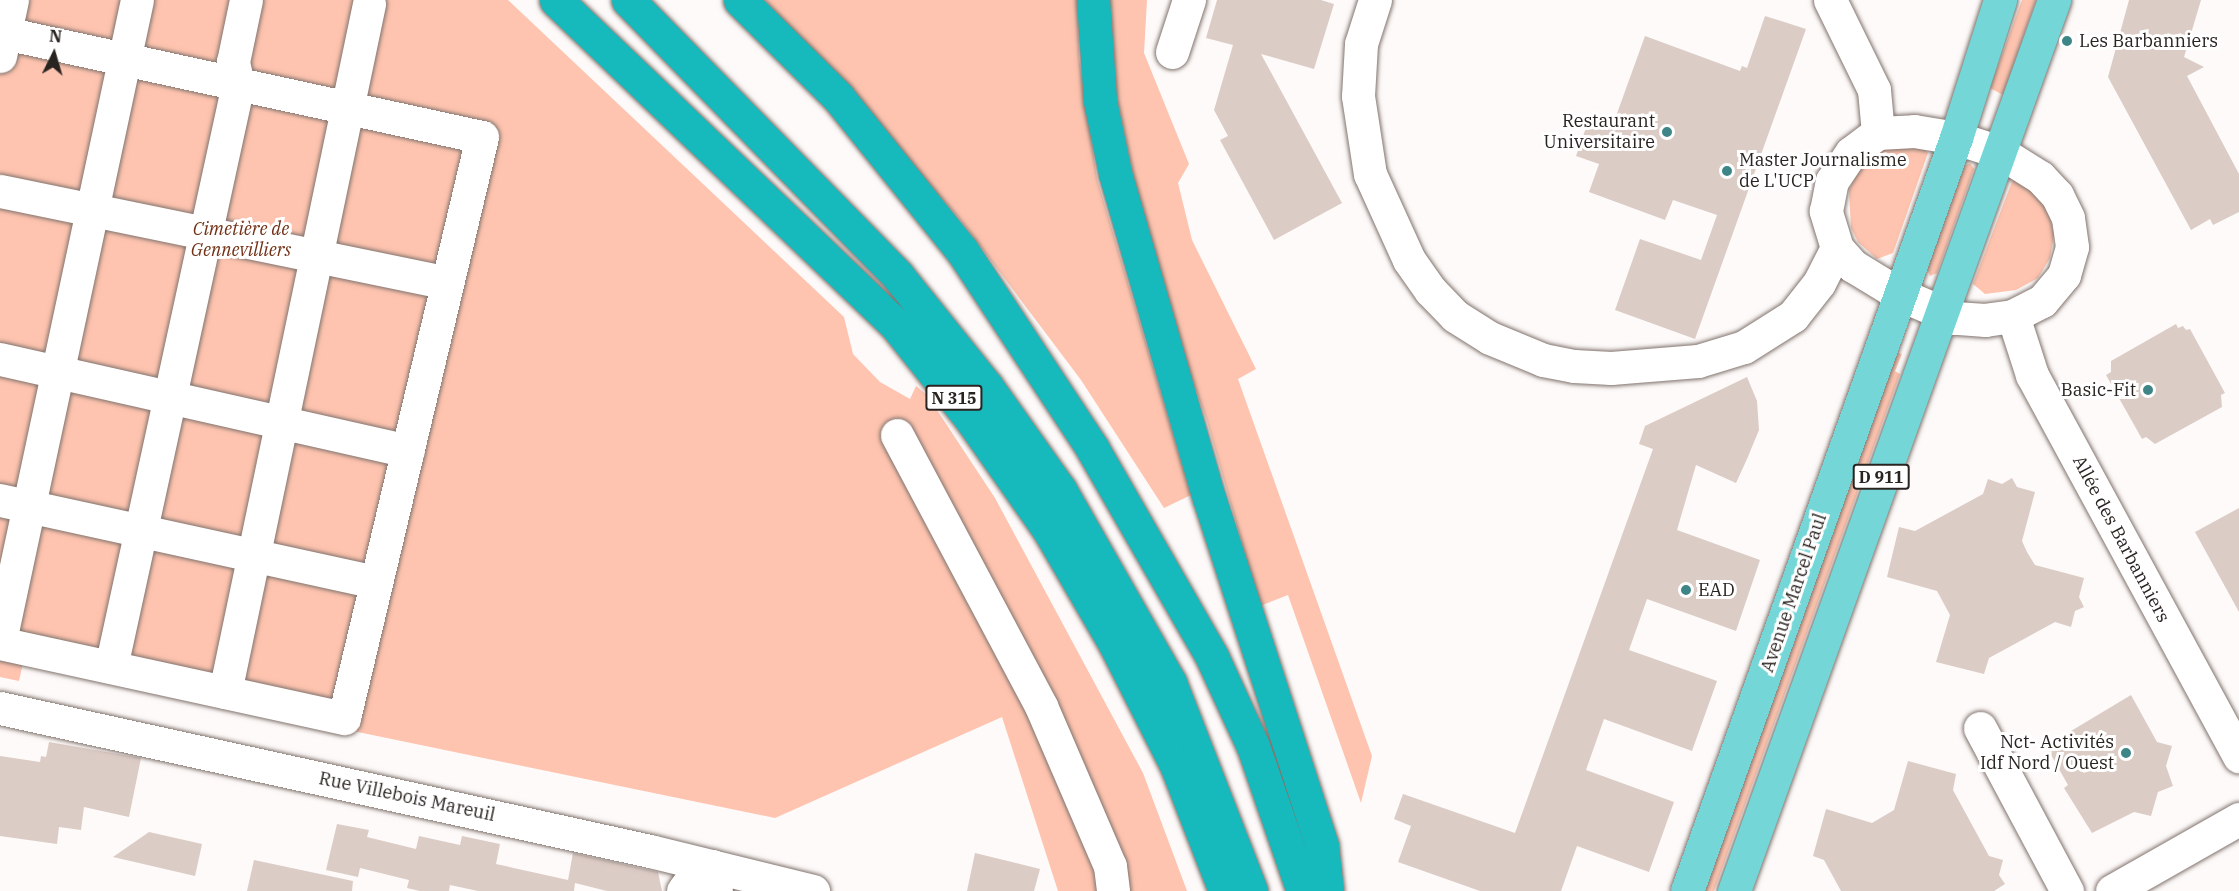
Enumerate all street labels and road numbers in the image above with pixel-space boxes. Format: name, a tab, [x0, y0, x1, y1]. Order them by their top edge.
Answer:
road number: N 315	[924, 385, 984, 411]
street label: Allée des Barbanniers	[2068, 452, 2174, 626]
road number: D 911	[1852, 464, 1910, 490]
street label: Avenue Marcel Paul	[1757, 511, 1831, 675]
street label: Rue Villebois Mareuil	[317, 768, 497, 826]

